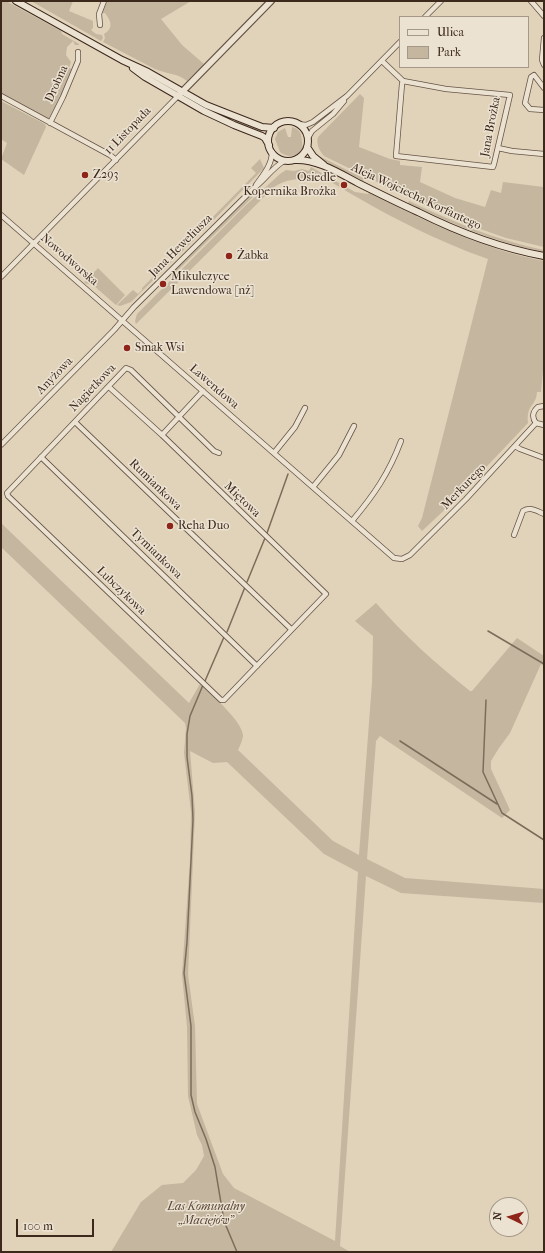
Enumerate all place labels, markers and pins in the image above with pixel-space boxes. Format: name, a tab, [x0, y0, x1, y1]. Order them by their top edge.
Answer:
place label: Z293	[93, 168, 119, 182]
marker: Z293	[80, 170, 90, 180]
place label: Osiedle Kopernika Brożka	[243, 171, 336, 199]
marker: Osiedle Kopernika Brożka	[339, 180, 349, 190]
place label: Żabka	[237, 249, 269, 263]
marker: Żabka	[224, 251, 234, 261]
place label: Mikulczyce Lawendowa [nż]	[171, 270, 254, 298]
marker: Mikulczyce Lawendowa [nż]	[158, 279, 168, 289]
place label: Smak Wsi	[135, 341, 184, 355]
marker: Smak Wsi	[122, 343, 132, 353]
place label: Reha Duo	[178, 519, 229, 533]
marker: Reha Duo	[165, 521, 175, 531]

